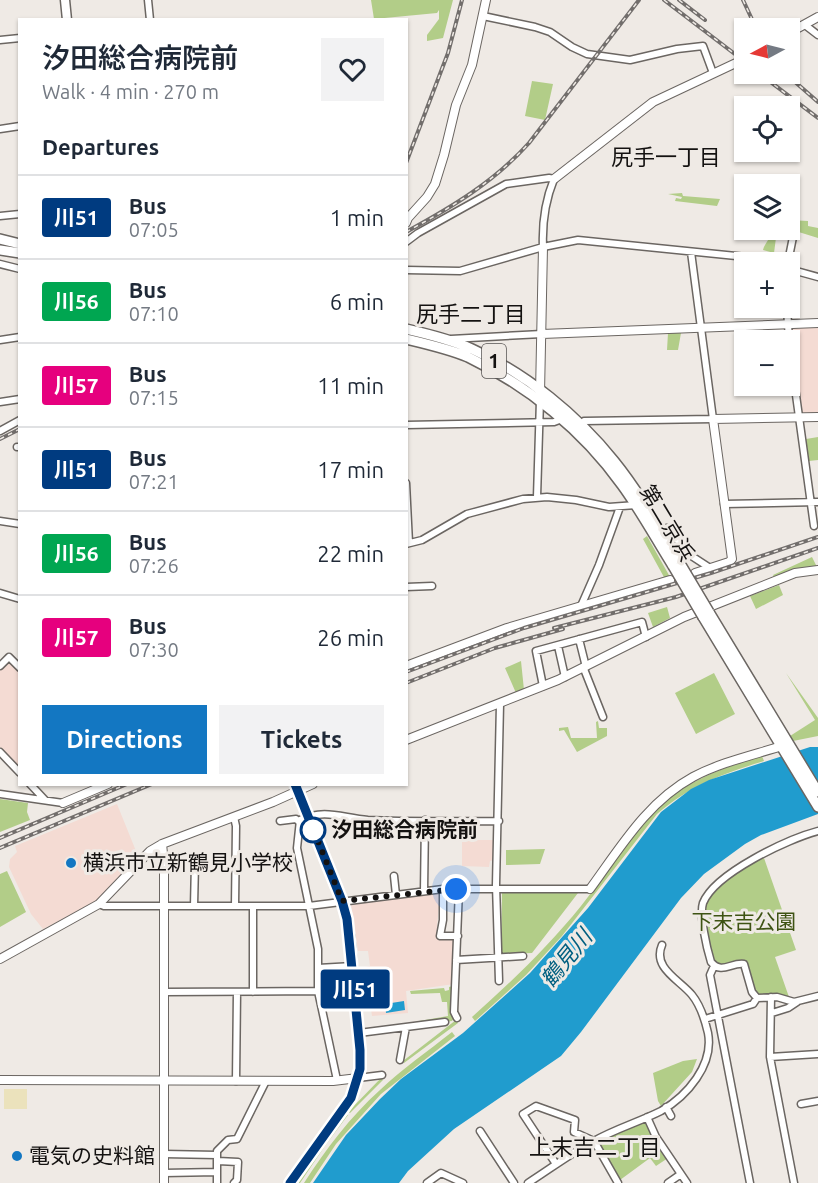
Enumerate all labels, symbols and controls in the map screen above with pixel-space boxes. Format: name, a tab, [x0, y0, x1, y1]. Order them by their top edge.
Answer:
north arrow	[734, 18, 800, 84]
map controls	[734, 18, 800, 396]
button: heart	[321, 38, 384, 101]
text: 汐田総合病院前	[42, 42, 238, 73]
text: Walk · 4 min · 270 m	[42, 80, 219, 103]
button: locate	[734, 96, 800, 162]
text: Departures	[42, 134, 159, 159]
district label: 尻手一丁目	[611, 144, 721, 169]
button: layers	[734, 174, 800, 240]
text: Bus	[129, 193, 167, 218]
text: 川51	[54, 205, 99, 229]
text: 1 min	[330, 205, 384, 230]
text: 07:05	[129, 218, 179, 241]
button: +	[734, 252, 800, 318]
text: Bus	[129, 277, 167, 302]
text: 川56	[54, 289, 99, 313]
text: 6 min	[330, 289, 384, 314]
district label: 尻手二丁目	[416, 301, 526, 326]
text: 07:10	[129, 302, 179, 325]
button: −	[734, 330, 800, 396]
road number: 1	[482, 344, 506, 378]
text: Bus	[129, 361, 167, 386]
text: 川57	[54, 373, 99, 397]
text: 11 min	[317, 373, 384, 398]
text: 07:15	[129, 386, 179, 409]
text: Bus	[129, 445, 167, 470]
text: 川51	[54, 457, 99, 481]
text: 17 min	[317, 457, 384, 482]
text: 07:21	[129, 470, 179, 493]
street label: 第二京浜	[636, 480, 700, 565]
text: Bus	[129, 529, 167, 554]
text: 川56	[54, 541, 99, 565]
text: 22 min	[317, 541, 384, 566]
text: 07:26	[129, 554, 179, 577]
text: Bus	[129, 613, 167, 638]
text: 川57	[54, 625, 99, 649]
text: 26 min	[317, 625, 384, 650]
text: 07:30	[129, 638, 179, 661]
button: Directions	[42, 705, 207, 774]
button: Tickets	[219, 705, 384, 774]
marker: 汐田総合病院前	[300, 817, 326, 843]
place label: 汐田総合病院前	[331, 817, 478, 841]
place label: 横浜市立新鶴見小学校	[83, 850, 293, 874]
marker: 横浜市立新鶴見小学校	[64, 856, 78, 870]
your location	[441, 874, 471, 904]
park label: 下末吉公園	[692, 909, 797, 933]
water label: 鶴見川	[535, 923, 597, 991]
line badge: 川51	[320, 970, 389, 1008]
text: 川51	[333, 977, 377, 1001]
district label: 上末吉二丁目	[529, 1134, 661, 1159]
place label: 電気の史料館	[29, 1143, 155, 1167]
marker: 電気の史料館	[10, 1149, 24, 1163]

